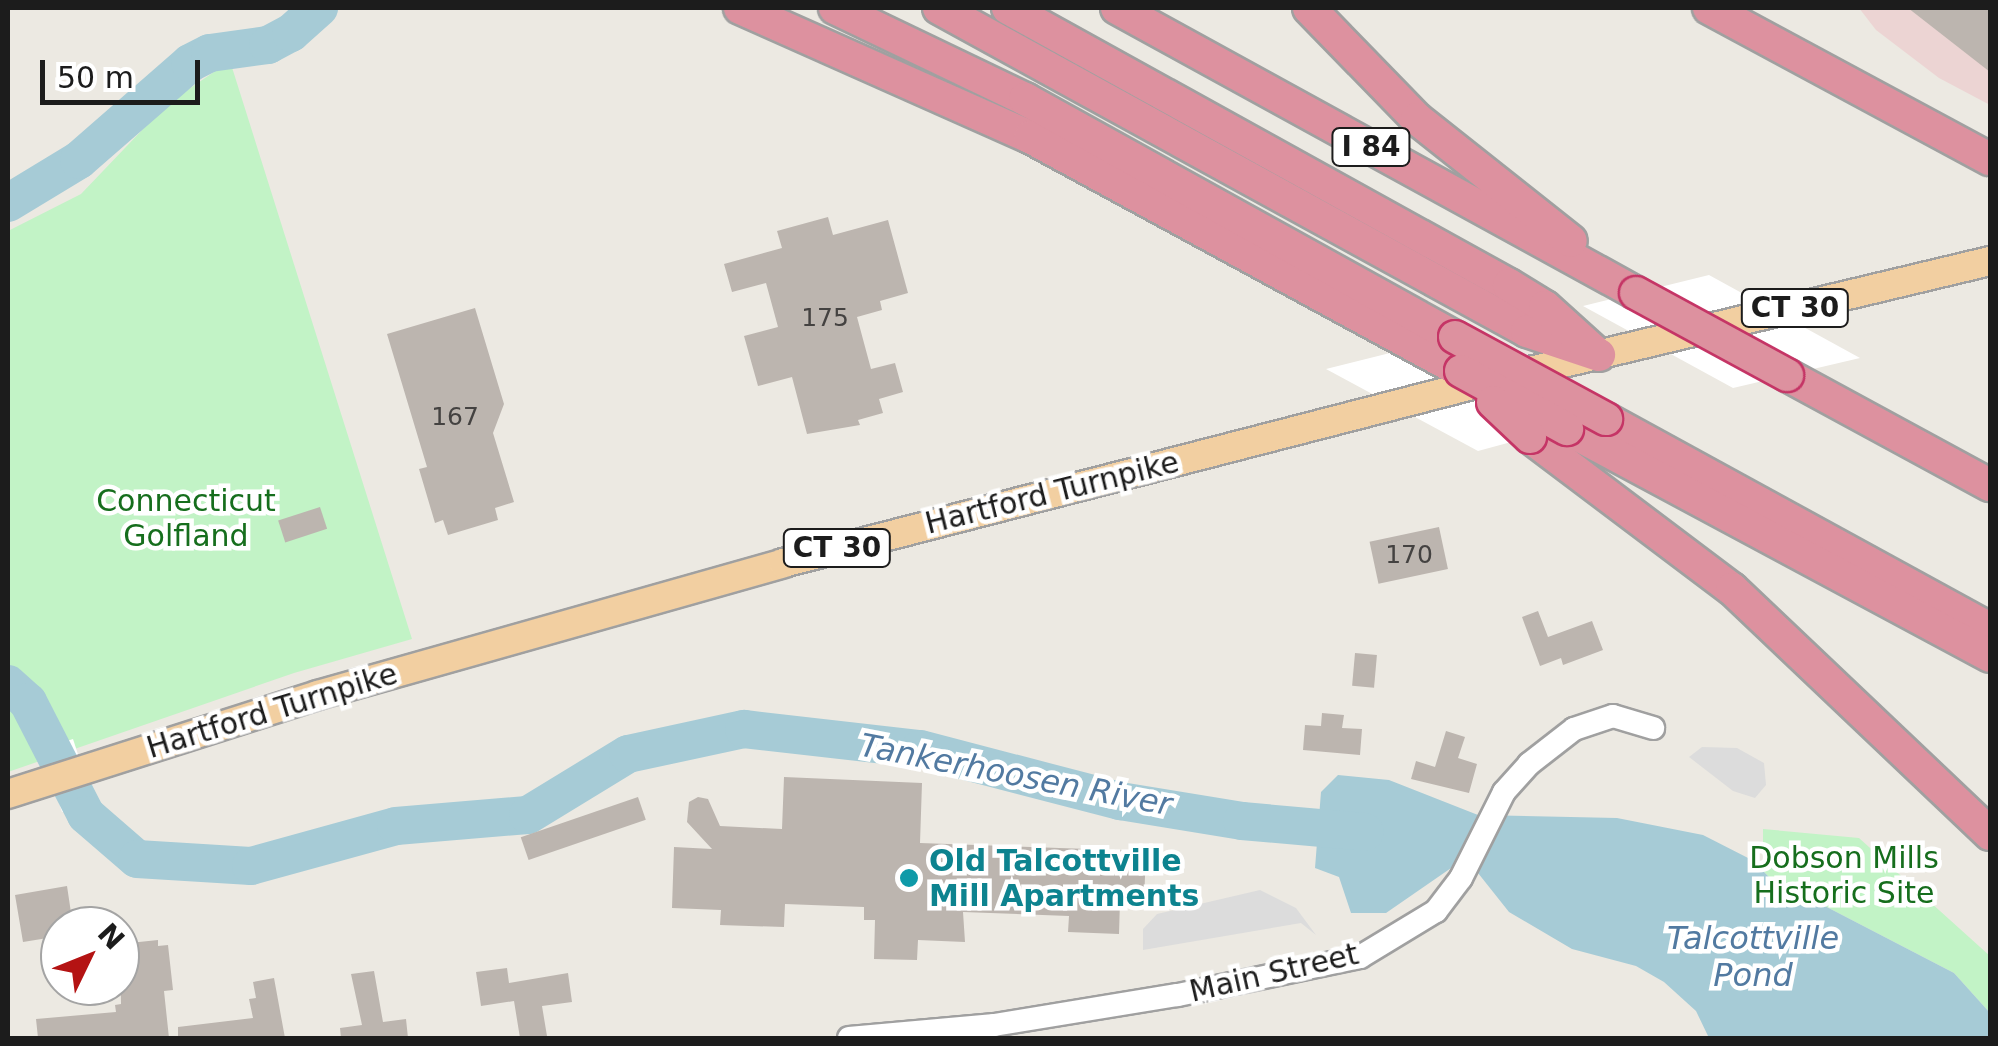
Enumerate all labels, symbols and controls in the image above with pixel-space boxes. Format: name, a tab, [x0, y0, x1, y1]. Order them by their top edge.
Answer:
scale bar	[45, 40, 205, 102]
text: 50 m	[57, 60, 134, 95]
road number: I 84	[1331, 124, 1411, 170]
road number: CT 30	[1740, 285, 1850, 331]
house number: 175	[801, 303, 849, 333]
house number: 167	[431, 402, 479, 432]
street label: Hartford Turnpike	[921, 444, 1183, 542]
park label: Connecticut Golfland	[96, 483, 276, 554]
road number: CT 30	[782, 525, 892, 571]
house number: 170	[1385, 540, 1433, 570]
street label: Hartford Turnpike	[142, 656, 402, 766]
water label: Tankerhoosen River	[857, 726, 1175, 824]
park label: Dobson Mills Historic Site	[1749, 840, 1939, 910]
place label: Old Talcottville Mill Apartments	[929, 843, 1199, 914]
marker: Old Talcottville Mill Apartments	[898, 867, 920, 889]
north arrow	[40, 906, 140, 1006]
text: N	[91, 917, 131, 956]
water label: Talcottville Pond	[1667, 920, 1839, 995]
street label: Main Street	[1186, 936, 1362, 1010]

